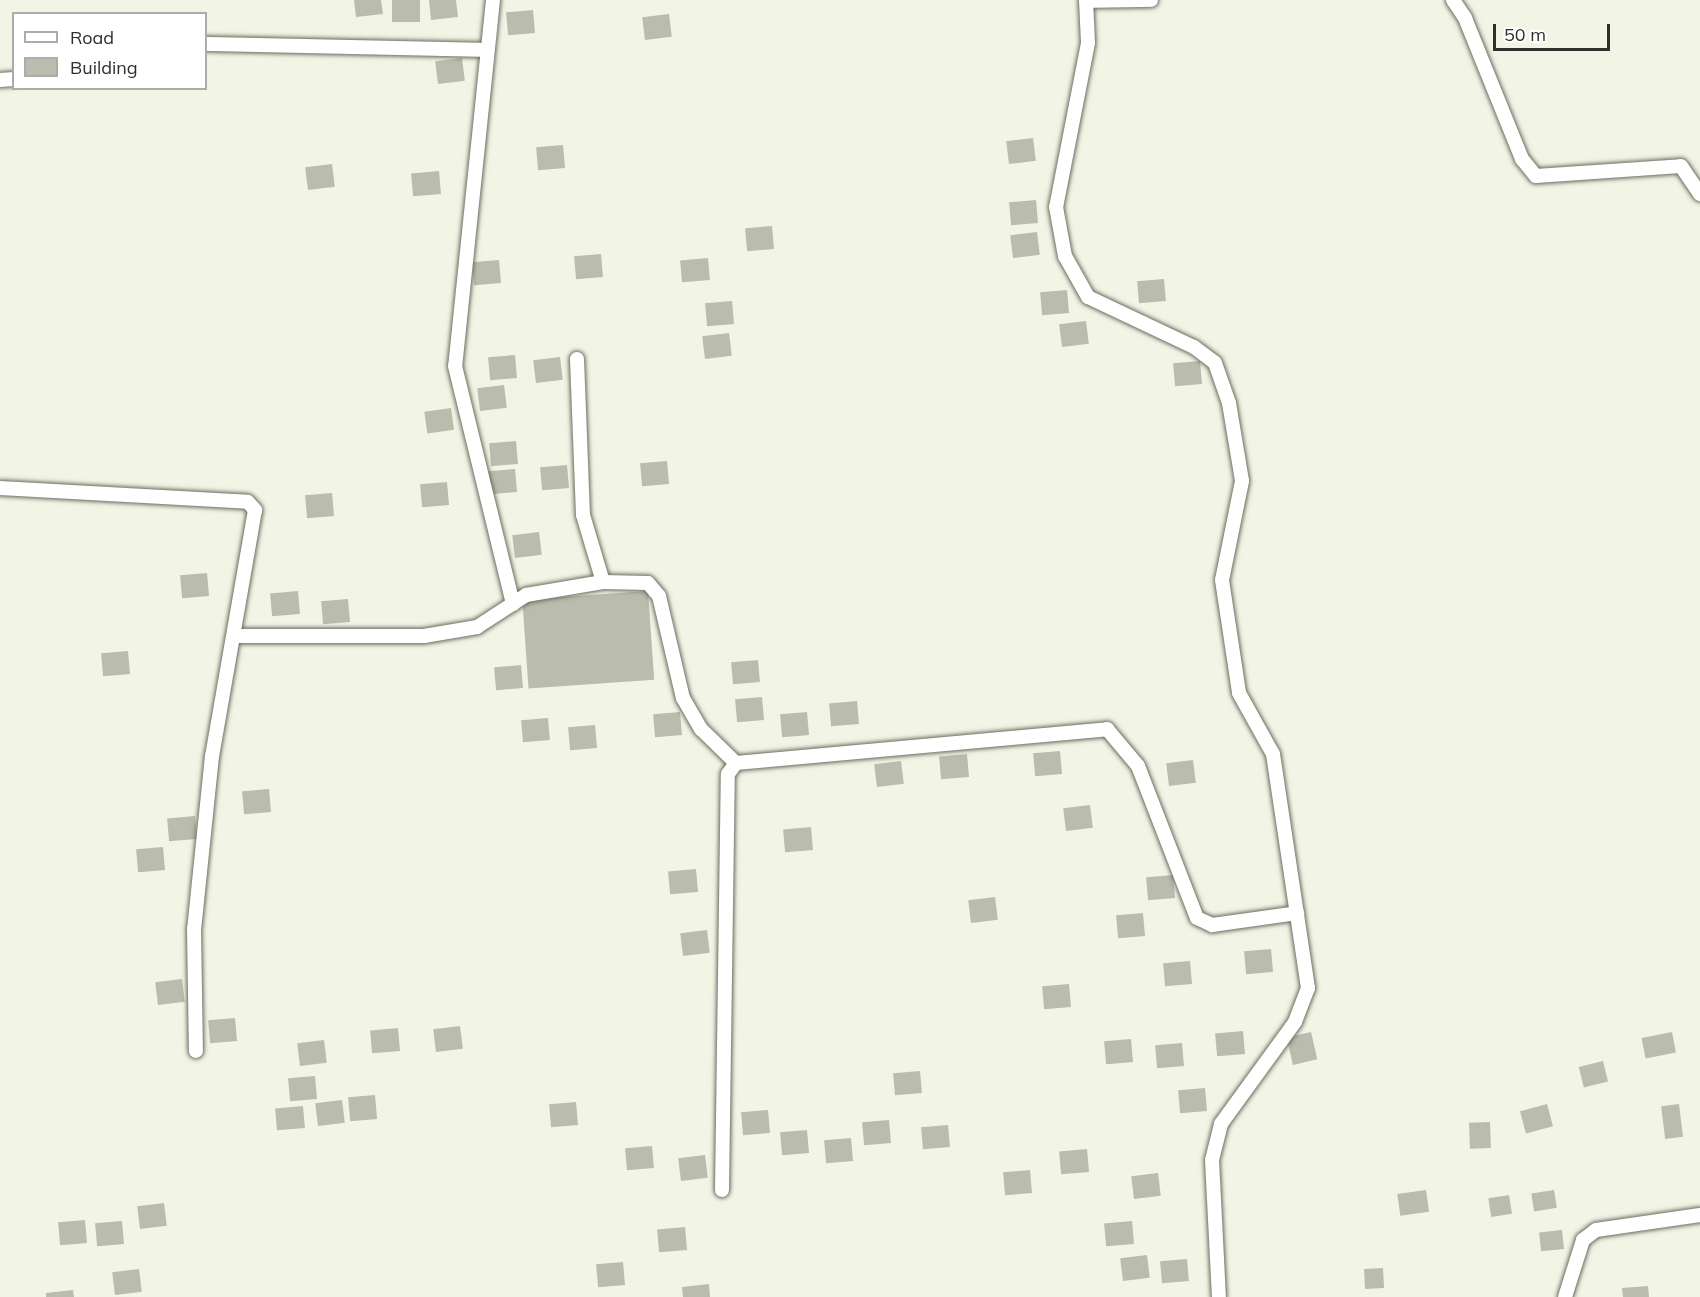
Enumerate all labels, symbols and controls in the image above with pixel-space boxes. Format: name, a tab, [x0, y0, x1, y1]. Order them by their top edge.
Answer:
legend	[12, 12, 207, 90]
scale bar	[1496, 12, 1613, 50]
text: 50 m	[1504, 23, 1546, 46]
text: Road	[70, 26, 114, 49]
text: Building	[70, 56, 138, 79]

